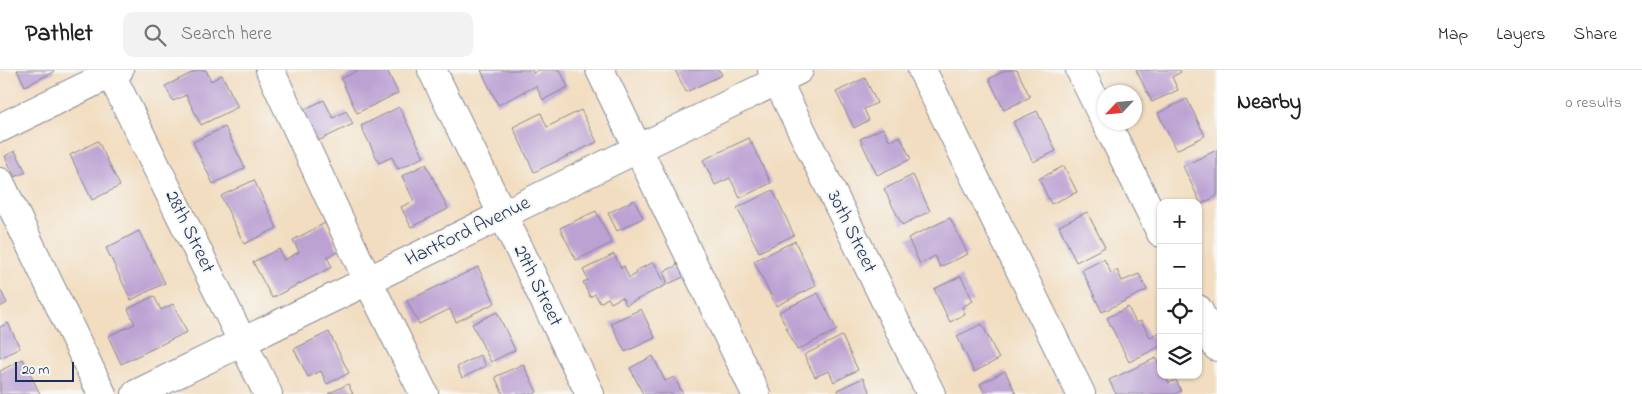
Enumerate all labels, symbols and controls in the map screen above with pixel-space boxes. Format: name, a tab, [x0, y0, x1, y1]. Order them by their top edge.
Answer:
search box	[123, 12, 473, 57]
text: Pathlet	[25, 17, 93, 52]
icon: search	[141, 21, 169, 49]
text: Search here	[181, 21, 272, 48]
text: Map	[1438, 22, 1468, 48]
text: Layers	[1496, 22, 1546, 48]
text: Share	[1574, 22, 1617, 48]
north arrow	[1097, 85, 1142, 130]
text: Nearby	[1237, 88, 1301, 118]
text: 0 results	[1566, 91, 1622, 115]
street label: 28th Street	[156, 186, 222, 279]
street label: 30th Street	[819, 186, 884, 278]
street label: Hartford Avenue	[400, 189, 536, 275]
map controls	[1157, 199, 1202, 379]
button: +	[1157, 199, 1202, 244]
street label: 29th Street	[505, 240, 569, 332]
button: −	[1157, 244, 1202, 289]
button: locate	[1157, 289, 1202, 334]
button: layers	[1157, 334, 1202, 379]
scale bar	[15, 359, 74, 382]
text: 20 m	[22, 360, 49, 381]

